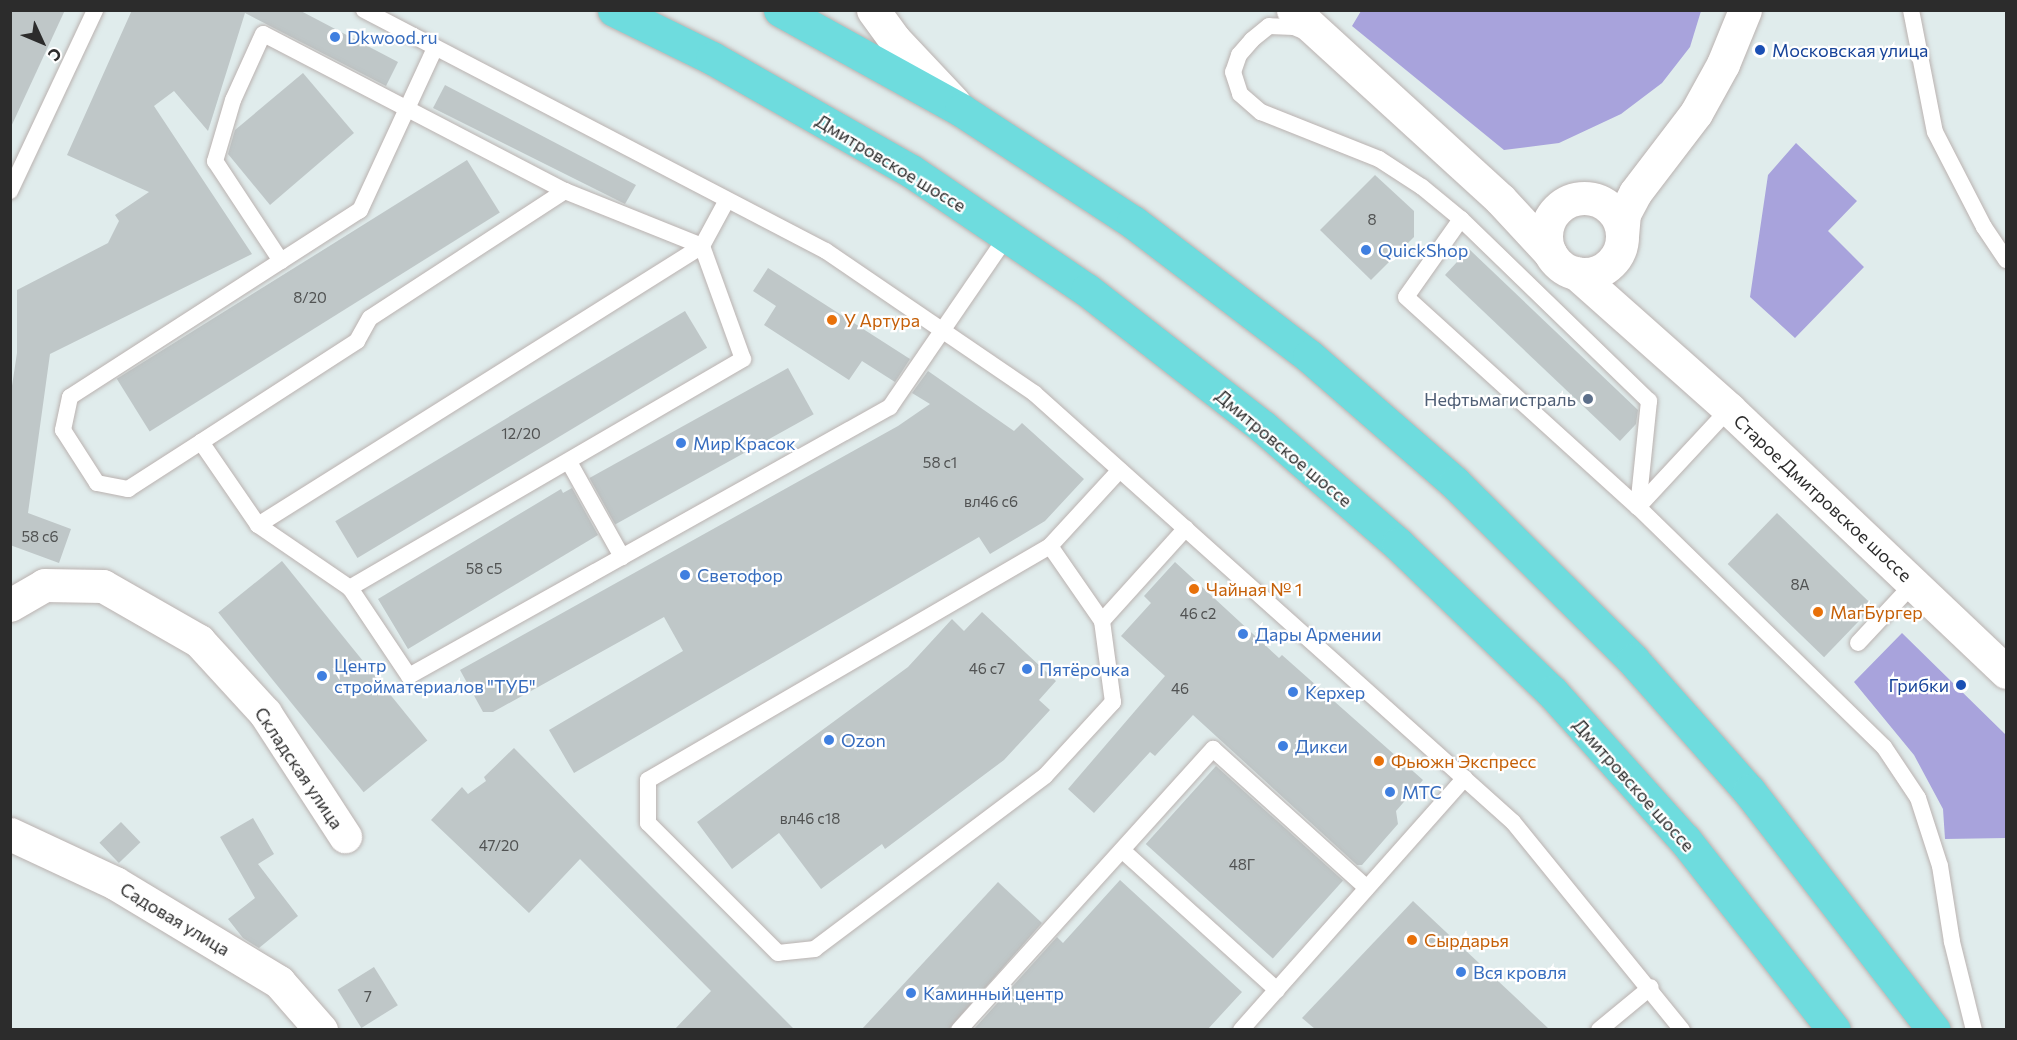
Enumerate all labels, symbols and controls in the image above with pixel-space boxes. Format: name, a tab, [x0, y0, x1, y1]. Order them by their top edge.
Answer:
north arrow	[12, 12, 72, 72]
place label: Dkwood.ru	[347, 26, 437, 48]
marker: Dkwood.ru	[328, 30, 342, 44]
place label: Московская улица	[1772, 39, 1928, 61]
marker: Московская улица	[1753, 43, 1767, 57]
text: С	[45, 44, 66, 65]
street label: Дмитровское шоссе	[812, 110, 970, 216]
house number: 8	[1367, 211, 1377, 229]
place label: QuickShop	[1378, 239, 1468, 261]
marker: QuickShop	[1359, 243, 1373, 257]
house number: 8/20	[293, 289, 327, 307]
place label: У Артура	[844, 309, 920, 331]
marker: У Артура	[825, 313, 839, 327]
street label: Дмитровское шоссе	[1211, 385, 1357, 511]
place label: Нефтьмагистраль	[1424, 388, 1576, 410]
marker: Нефтьмагистраль	[1581, 392, 1595, 406]
street label: Старое Дмитровское шоссе	[1730, 410, 1916, 586]
house number: 12/20	[501, 425, 541, 443]
place label: Мир Красок	[693, 432, 796, 454]
marker: Мир Красок	[674, 436, 688, 450]
house number: 58 с1	[923, 454, 957, 472]
house number: вл46 с6	[964, 493, 1018, 511]
house number: 58 с6	[21, 528, 59, 546]
house number: 58 с5	[466, 560, 502, 578]
place label: Светофор	[697, 564, 783, 586]
marker: Светофор	[678, 568, 692, 582]
house number: 8А	[1790, 576, 1810, 594]
place label: Чайная № 1	[1206, 578, 1303, 600]
marker: Чайная № 1	[1187, 582, 1201, 596]
place label: МагБургер	[1830, 601, 1923, 623]
house number: 46 с2	[1180, 605, 1216, 623]
marker: МагБургер	[1811, 605, 1825, 619]
place label: Дары Армении	[1255, 623, 1382, 645]
marker: Дары Армении	[1236, 627, 1250, 641]
place label: Центр стройматериалов "ТУБ"	[334, 655, 536, 698]
place label: Пятёрочка	[1039, 658, 1130, 680]
house number: 46 с7	[969, 660, 1005, 678]
marker: Пятёрочка	[1020, 662, 1034, 676]
marker: Центр стройматериалов "ТУБ"	[315, 669, 329, 683]
place label: Грибки	[1889, 674, 1949, 696]
marker: Грибки	[1954, 678, 1968, 692]
house number: 46	[1171, 680, 1189, 698]
place label: Керхер	[1305, 681, 1365, 703]
marker: Керхер	[1286, 685, 1300, 699]
street label: Складская улица	[250, 703, 348, 833]
street label: Дмитровское шоссе	[1569, 714, 1699, 856]
place label: Ozon	[841, 729, 886, 751]
marker: Ozon	[822, 733, 836, 747]
place label: Дикси	[1295, 735, 1348, 757]
marker: Дикси	[1276, 739, 1290, 753]
place label: Фьюжн Экспресс	[1391, 750, 1536, 772]
marker: Фьюжн Экспресс	[1372, 754, 1386, 768]
place label: МТС	[1402, 781, 1442, 803]
marker: МТС	[1383, 785, 1397, 799]
house number: вл46 с18	[780, 810, 840, 828]
house number: 47/20	[479, 837, 519, 855]
house number: 48Г	[1229, 856, 1255, 874]
street label: Садовая улица	[116, 878, 234, 960]
place label: Сырдарья	[1424, 929, 1509, 951]
marker: Сырдарья	[1405, 933, 1419, 947]
place label: Вся кровля	[1473, 961, 1567, 983]
marker: Вся кровля	[1454, 965, 1468, 979]
place label: Каминный центр	[923, 982, 1064, 1004]
marker: Каминный центр	[904, 986, 918, 1000]
house number: 7	[364, 988, 372, 1006]

